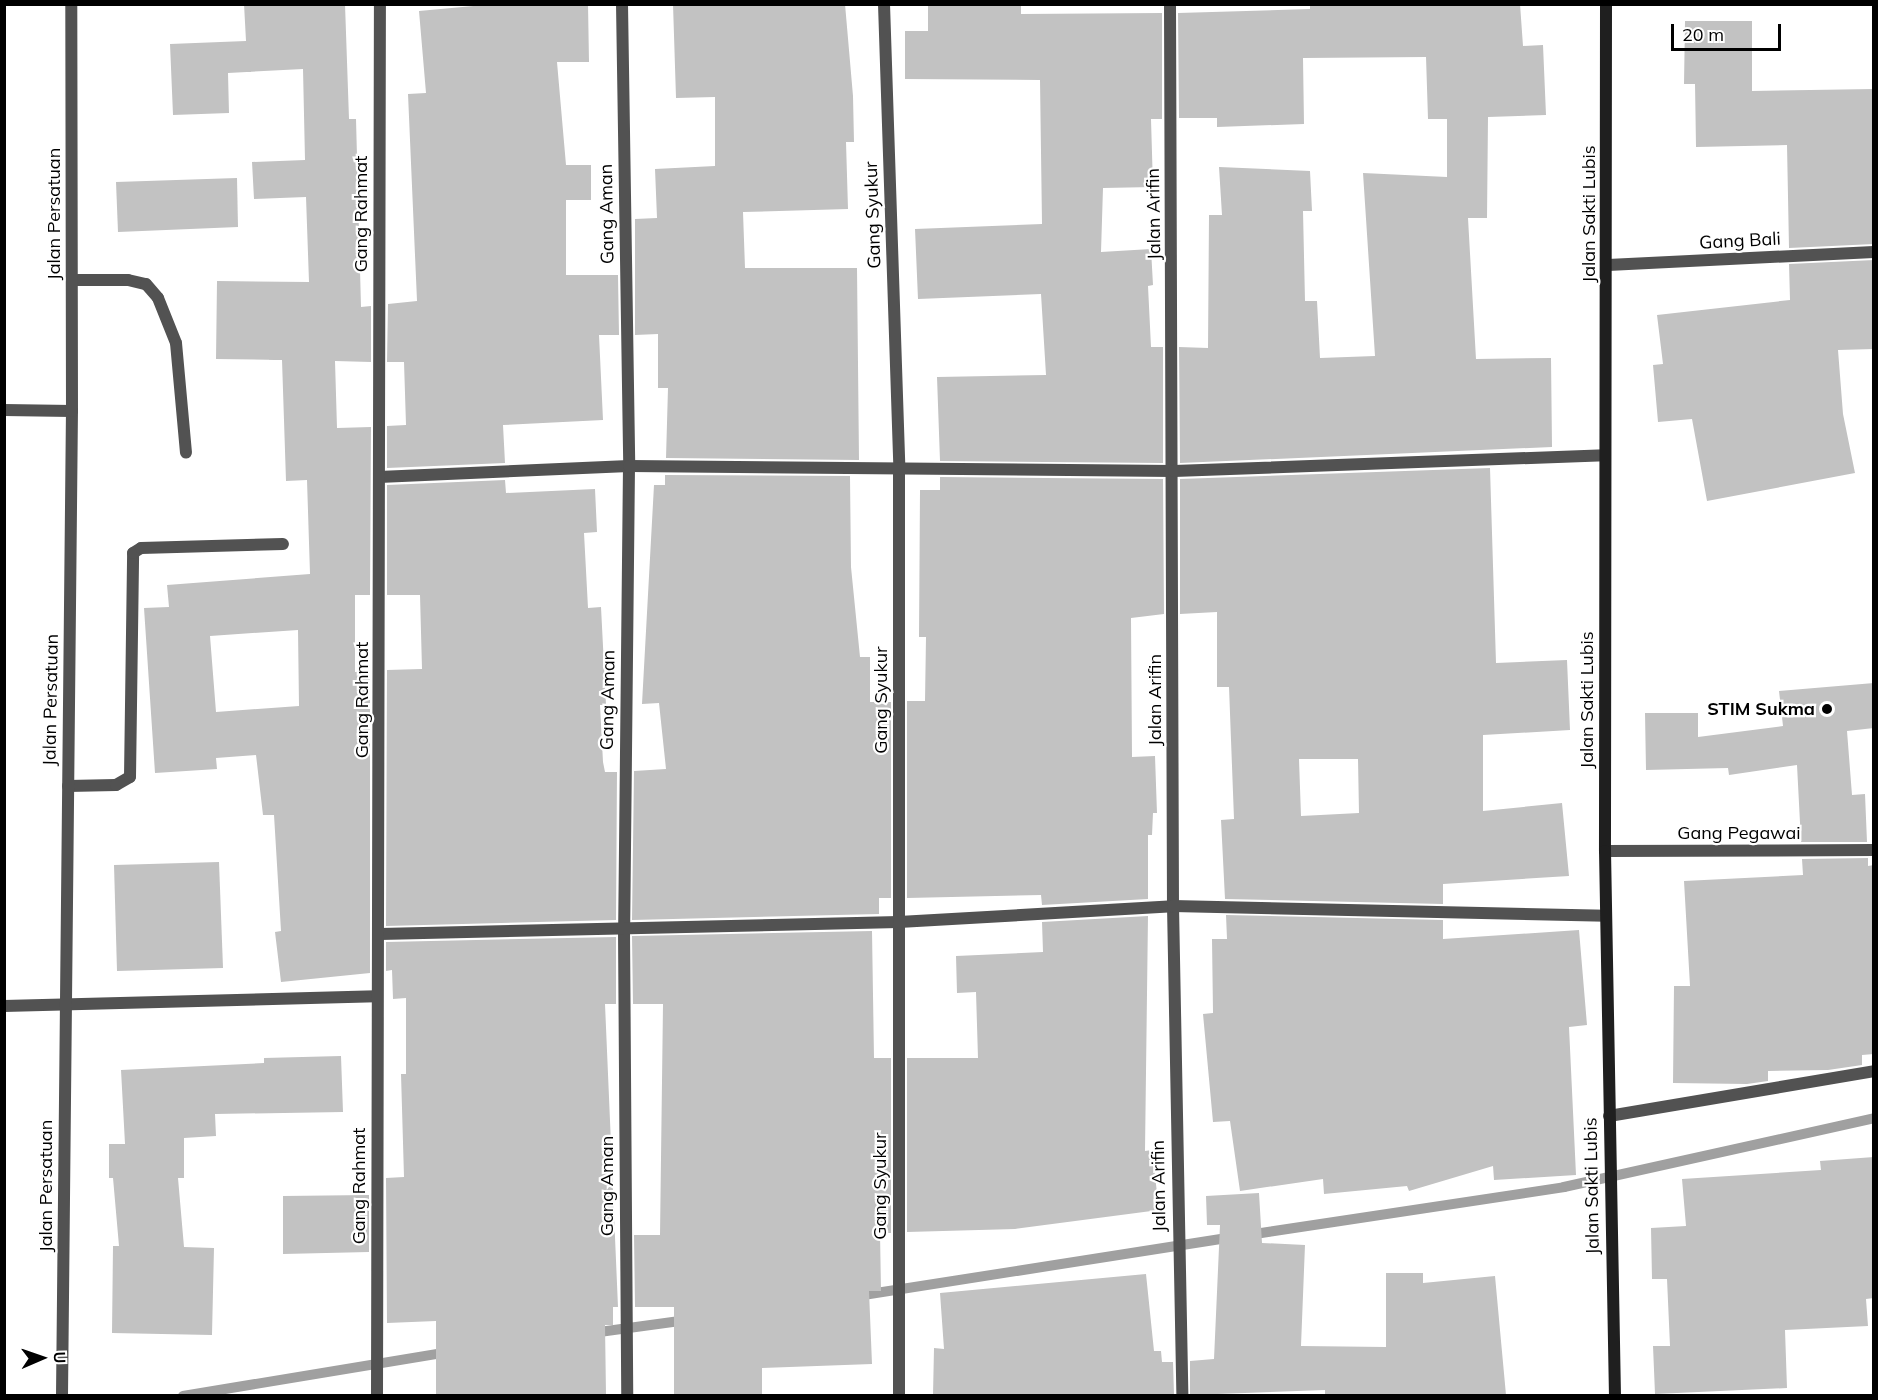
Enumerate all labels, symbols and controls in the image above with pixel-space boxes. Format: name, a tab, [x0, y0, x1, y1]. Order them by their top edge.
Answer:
scale bar	[1674, 12, 1784, 50]
text: 20 m	[1682, 23, 1724, 46]
street label: Jalan Sakti Lubis	[1578, 145, 1600, 283]
street label: Jalan Persatuan	[43, 148, 65, 280]
street label: Gang Rahmat	[350, 156, 372, 272]
street label: Gang Syukur	[860, 161, 886, 269]
street label: Gang Aman	[595, 164, 619, 264]
street label: Jalan Arifin	[1142, 168, 1166, 260]
street label: Gang Bali	[1699, 228, 1781, 254]
street label: Jalan Sakti Lubis	[1576, 631, 1598, 769]
street label: Jalan Persatuan	[39, 634, 63, 766]
street label: Gang Rahmat	[351, 642, 373, 758]
street label: Gang Syukur	[870, 646, 892, 754]
street label: Gang Aman	[596, 650, 620, 750]
street label: Jalan Arifin	[1144, 654, 1166, 746]
place label: STIM Sukma	[1707, 698, 1815, 720]
marker: STIM Sukma	[1820, 702, 1834, 716]
street label: Gang Pegawai	[1677, 822, 1801, 844]
street label: Jalan Sakti Lubis	[1580, 1117, 1604, 1255]
street label: Jalan Persatuan	[35, 1120, 57, 1252]
street label: Gang Rahmat	[348, 1128, 370, 1244]
street label: Gang Syukur	[869, 1132, 891, 1240]
street label: Gang Aman	[596, 1136, 618, 1236]
street label: Jalan Arifin	[1147, 1140, 1171, 1232]
north arrow	[12, 1328, 72, 1388]
text: U	[50, 1351, 70, 1364]

